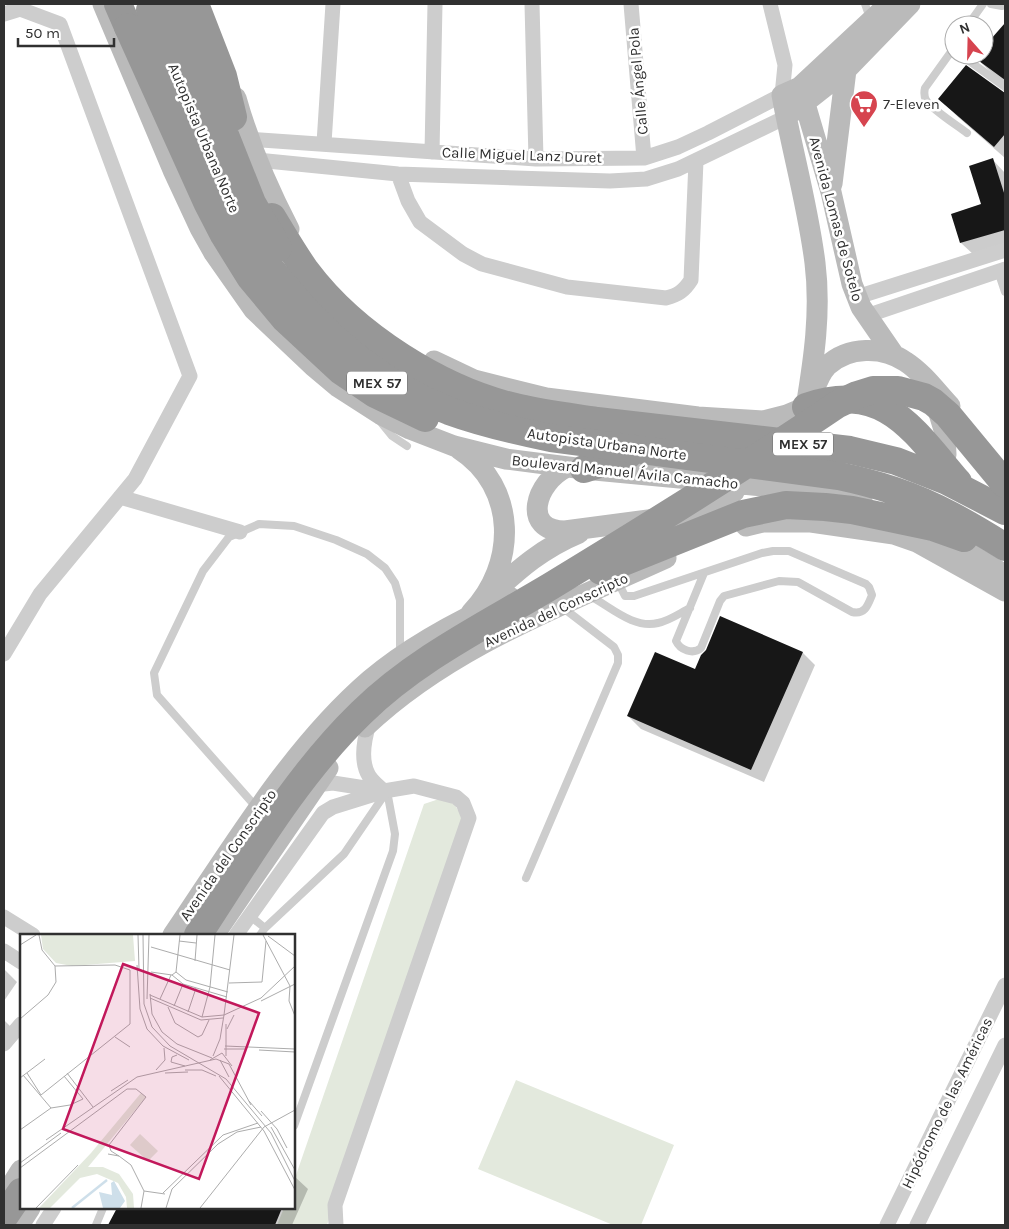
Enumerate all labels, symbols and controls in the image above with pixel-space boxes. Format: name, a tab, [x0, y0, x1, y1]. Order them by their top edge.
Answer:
scale bar	[18, 15, 114, 47]
north arrow	[944, 15, 994, 65]
text: N	[957, 19, 972, 38]
text: 50 m	[25, 24, 60, 42]
street label: Calle Ángel Pola	[624, 27, 652, 135]
street label: Autopista Urbana Norte	[164, 61, 244, 215]
supermarket icon: 7-Eleven	[849, 89, 879, 128]
place label: 7-Eleven	[883, 95, 940, 113]
street label: Avenida Lomas de Sotelo	[805, 135, 867, 303]
street label: Calle Miguel Lanz Duret	[442, 143, 603, 167]
road number: MEX 57	[347, 372, 407, 394]
street label: Autopista Urbana Norte	[526, 424, 688, 464]
road number: MEX 57	[773, 432, 833, 456]
street label: Boulevard Manuel Ávila Camacho	[511, 451, 739, 493]
street label: Avenida del Conscripto	[481, 569, 631, 651]
street label: Avenida del Conscripto	[176, 786, 280, 924]
inset map	[20, 934, 295, 1209]
street label: Hipódromo de las Américas	[898, 1015, 996, 1191]

